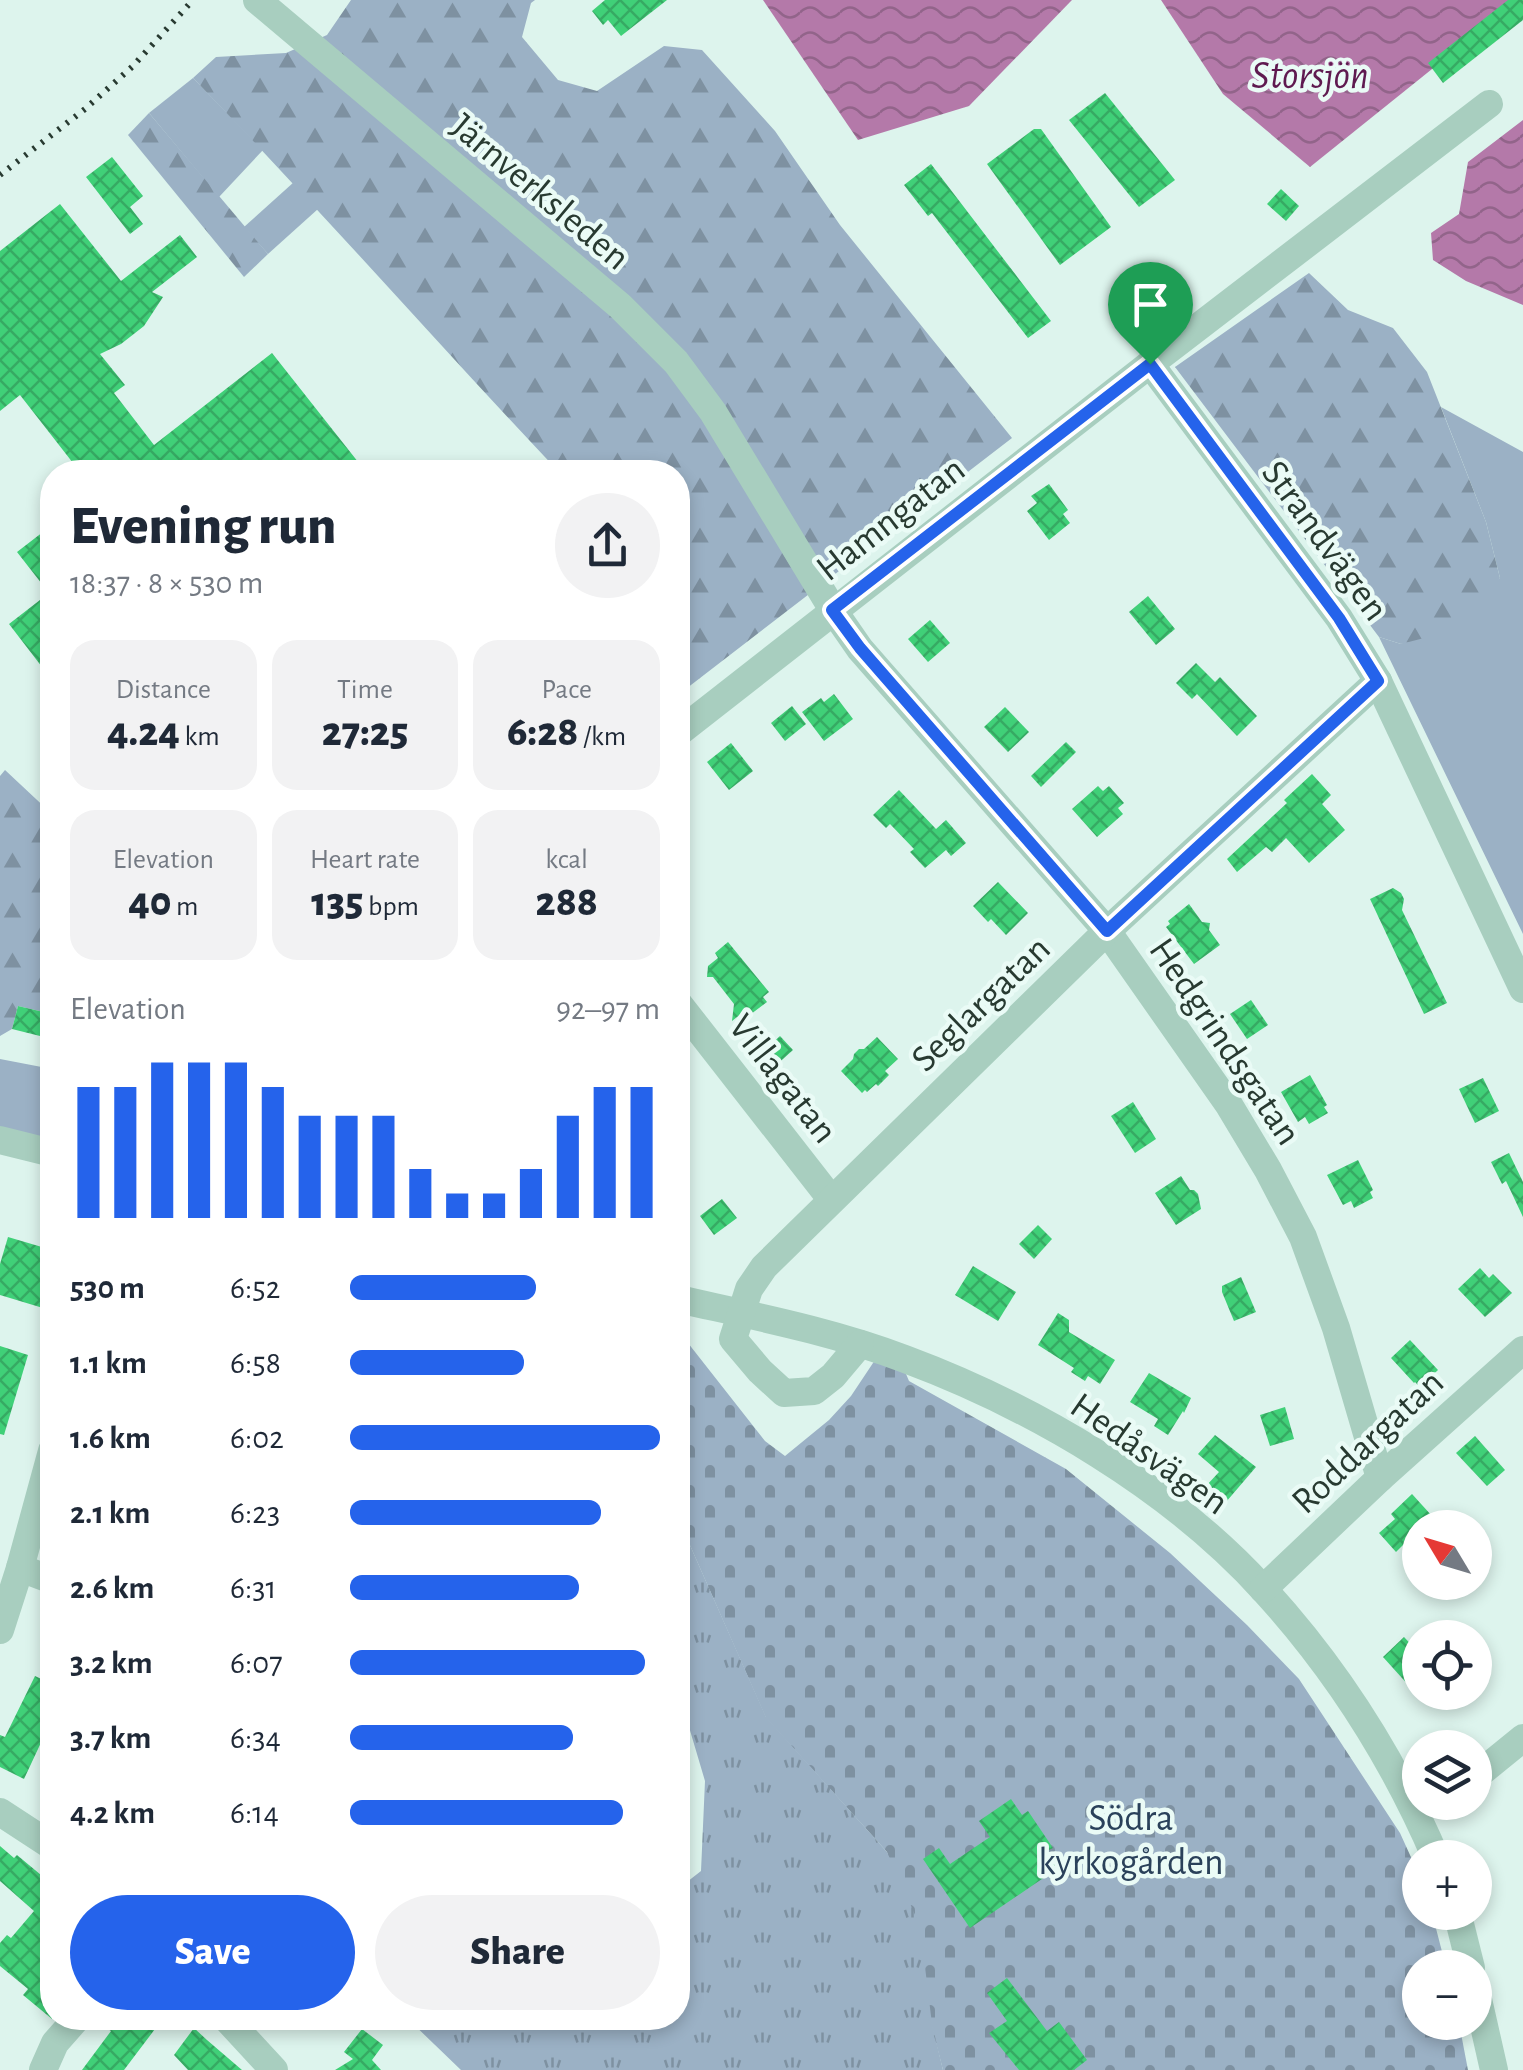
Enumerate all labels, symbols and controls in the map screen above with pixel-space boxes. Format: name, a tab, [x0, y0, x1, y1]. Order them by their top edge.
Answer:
water label: Storsjön	[1251, 56, 1369, 98]
street label: Järnverksleden	[443, 107, 636, 278]
pin	[1108, 262, 1193, 365]
icon: arrive	[1123, 277, 1178, 332]
street label: Hamngatan	[810, 450, 972, 589]
street label: Strandvägen	[1254, 454, 1395, 628]
button: share	[555, 493, 660, 598]
text: Evening run	[70, 499, 336, 554]
text: 18:37 · 8 × 530 m	[70, 567, 263, 599]
text: Distance	[116, 676, 211, 704]
text: Time	[337, 676, 393, 704]
text: Pace	[541, 676, 592, 704]
text: 4.24	[107, 711, 180, 753]
text: 27:25	[322, 711, 408, 753]
text: 6:28	[507, 711, 578, 753]
text: km	[180, 723, 220, 751]
text: /km	[578, 723, 626, 751]
text: Elevation	[113, 846, 214, 874]
text: Heart rate	[310, 846, 420, 874]
text: kcal	[545, 846, 588, 874]
text: 40	[128, 881, 171, 923]
text: 135	[311, 881, 363, 923]
text: 288	[536, 881, 598, 923]
text: m	[171, 893, 199, 921]
text: bpm	[363, 893, 419, 921]
street label: Seglargatan	[905, 930, 1058, 1079]
street label: Hedgrindsgatan	[1141, 932, 1307, 1152]
text: Elevation	[70, 993, 186, 1025]
text: 92–97 m	[556, 993, 660, 1025]
street label: Villagatan	[721, 1008, 844, 1151]
text: 530 m	[70, 1272, 145, 1304]
text: 6:52	[230, 1272, 280, 1304]
text: 1.1 km	[70, 1347, 147, 1379]
text: 6:58	[230, 1347, 281, 1379]
street label: Roddargatan	[1285, 1363, 1451, 1522]
street label: Hedåsvägen	[1063, 1387, 1235, 1523]
text: 1.6 km	[70, 1422, 151, 1454]
text: 6:02	[230, 1422, 284, 1454]
text: 2.1 km	[70, 1497, 150, 1529]
text: 6:23	[230, 1497, 280, 1529]
north arrow	[1402, 1510, 1492, 1600]
map controls	[1402, 1510, 1492, 2040]
text: 2.6 km	[70, 1572, 154, 1604]
text: 6:31	[230, 1572, 277, 1604]
button: locate	[1402, 1620, 1492, 1710]
text: 3.2 km	[70, 1647, 153, 1679]
text: 6:07	[230, 1647, 283, 1679]
text: 3.7 km	[70, 1722, 151, 1754]
text: 6:34	[230, 1722, 281, 1754]
button: layers	[1402, 1730, 1492, 1820]
text: 4.2 km	[70, 1797, 155, 1829]
text: 6:14	[230, 1797, 279, 1829]
park label: Södra kyrkogården	[1038, 1800, 1224, 1882]
button: +	[1402, 1840, 1492, 1930]
button: Save	[70, 1895, 355, 2010]
button: Share	[375, 1895, 660, 2010]
button: −	[1402, 1950, 1492, 2040]

